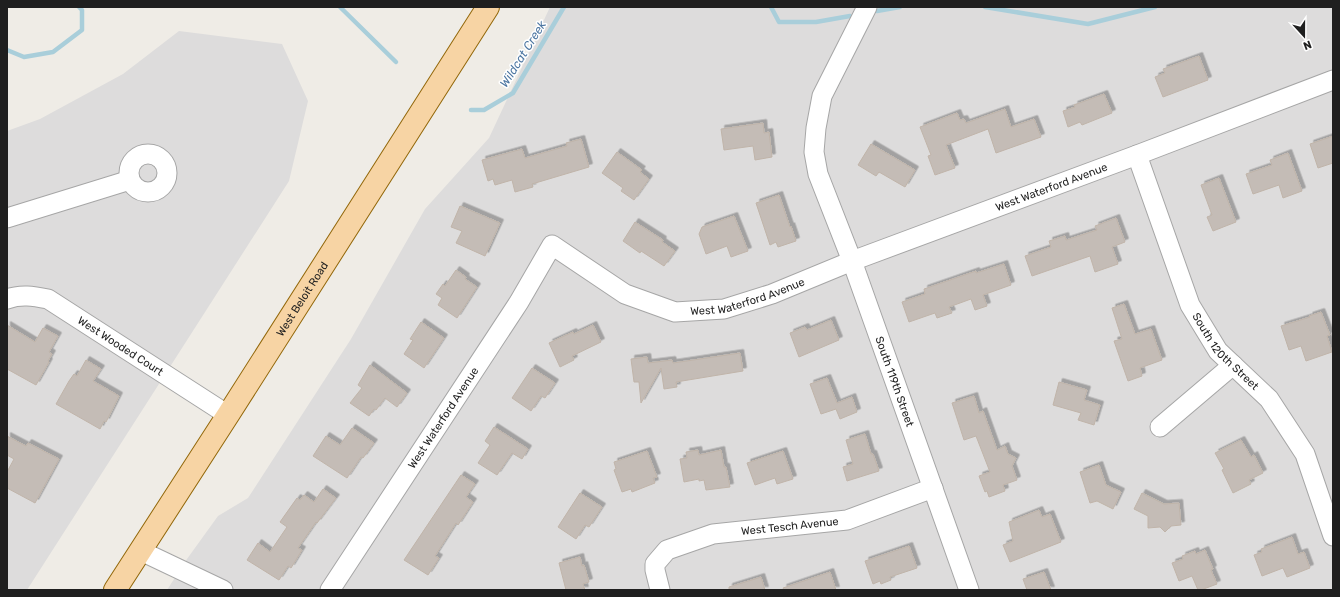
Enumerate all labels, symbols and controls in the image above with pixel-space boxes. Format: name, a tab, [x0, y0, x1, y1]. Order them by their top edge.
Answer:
north arrow	[1284, 16, 1324, 56]
water label: Wildcat Creek	[497, 17, 549, 90]
text: N	[1301, 37, 1313, 52]
street label: West Waterford Avenue	[994, 161, 1109, 214]
street label: West Beloit Road	[274, 260, 331, 339]
street label: West Waterford Avenue	[690, 275, 807, 318]
street label: South 120th Street	[1189, 311, 1262, 393]
street label: West Wooded Court	[75, 314, 166, 379]
street label: South 119th Street	[872, 335, 917, 429]
street label: West Waterford Avenue	[405, 365, 481, 471]
street label: West Tesch Avenue	[740, 515, 839, 538]

